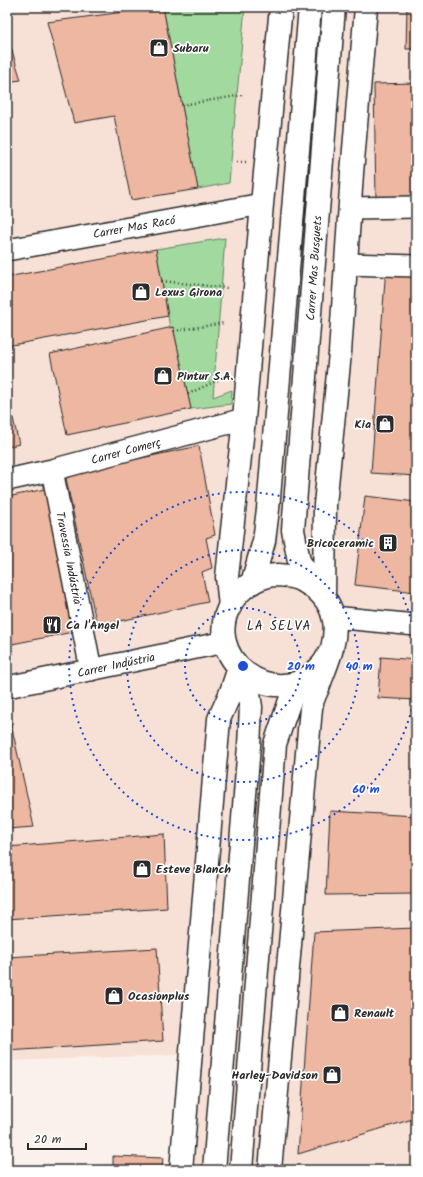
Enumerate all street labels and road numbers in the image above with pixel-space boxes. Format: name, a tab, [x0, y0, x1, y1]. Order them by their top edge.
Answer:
street label: Carrer Mas Racó	[91, 211, 177, 244]
street label: Carrer Mas Busquets	[301, 215, 328, 321]
street label: Carrer Comerç	[89, 433, 163, 470]
street label: Travessia Indústria	[50, 510, 87, 606]
street label: Carrer Indústria	[75, 648, 157, 683]

